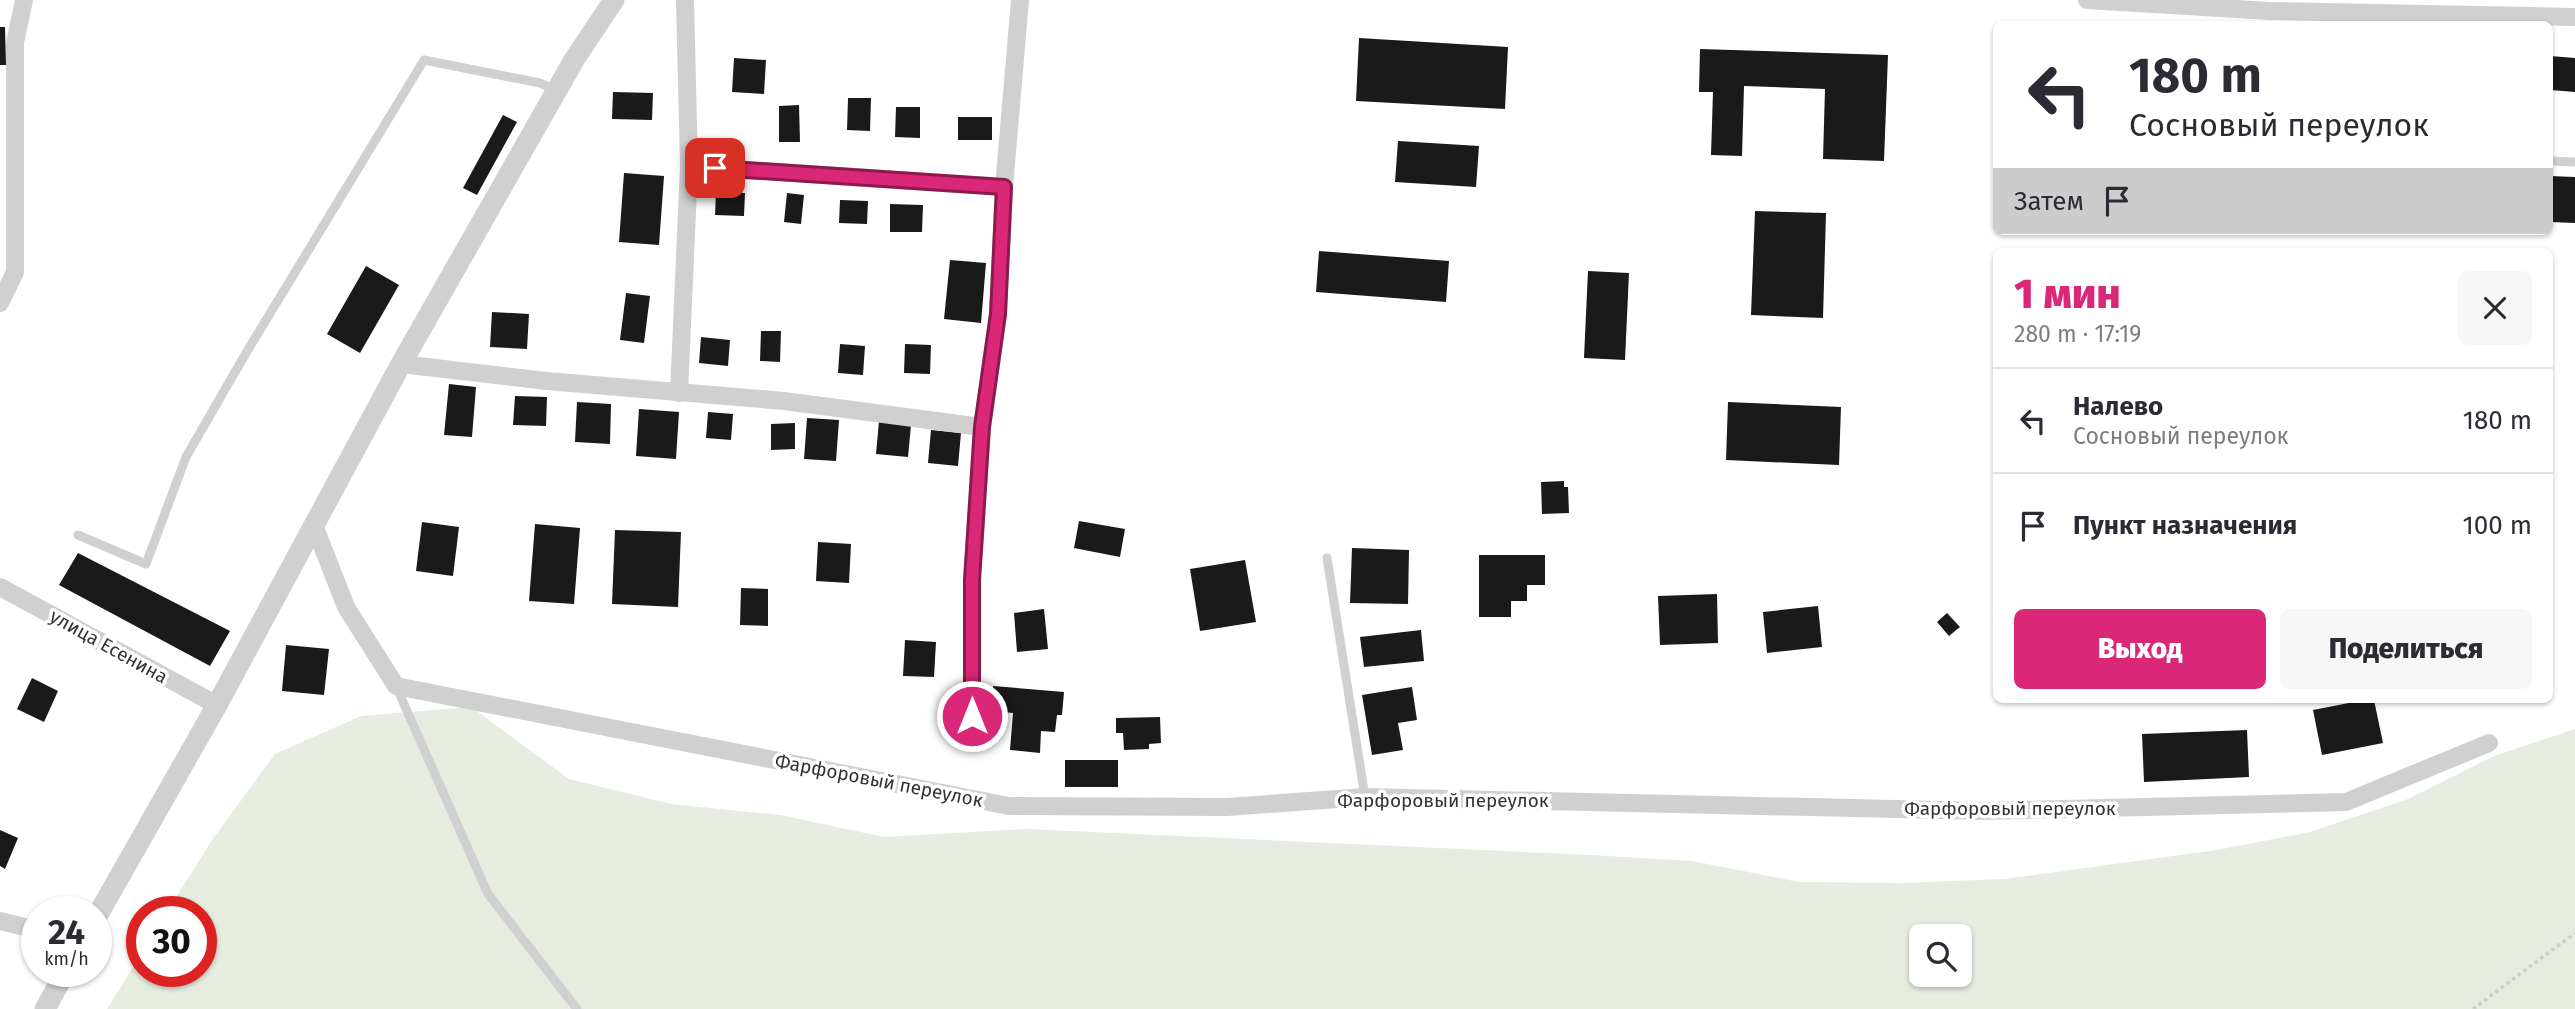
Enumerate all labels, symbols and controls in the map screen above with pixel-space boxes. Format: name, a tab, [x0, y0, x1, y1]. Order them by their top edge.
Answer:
text: 180 m	[2129, 46, 2262, 105]
icon: left	[2014, 49, 2105, 140]
text: Сосновый переулок	[2129, 106, 2429, 144]
pin	[685, 138, 745, 198]
icon: arrive	[696, 149, 734, 187]
icon: arrive	[2098, 182, 2136, 220]
text: Затем	[2014, 186, 2084, 217]
text: 1 мин	[2014, 269, 2121, 319]
button: close	[2458, 271, 2532, 345]
text: 280 m · 17:19	[2014, 320, 2141, 348]
text: Налево	[2073, 391, 2163, 422]
icon: left	[2014, 402, 2052, 440]
text: 180 m	[2463, 405, 2532, 436]
text: Сосновый переулок	[2073, 422, 2289, 450]
icon: arrive	[2014, 507, 2052, 545]
text: Пункт назначения	[2073, 510, 2297, 541]
text: 100 m	[2463, 510, 2532, 541]
street label: улица Есенина	[46, 605, 172, 688]
button: Выход	[2014, 609, 2266, 689]
button: Поделиться	[2280, 609, 2532, 689]
position arrow	[935, 679, 1009, 753]
street label: Фарфоровый переулок	[773, 749, 985, 812]
street label: Фарфоровый переулок	[1337, 789, 1549, 812]
street label: Фарфоровый переулок	[1904, 797, 2116, 820]
speed limit sign: 30	[126, 896, 217, 987]
text: 24	[48, 911, 85, 953]
map controls	[1909, 924, 1972, 987]
button: search	[1909, 924, 1972, 987]
text: km/h	[44, 948, 89, 970]

